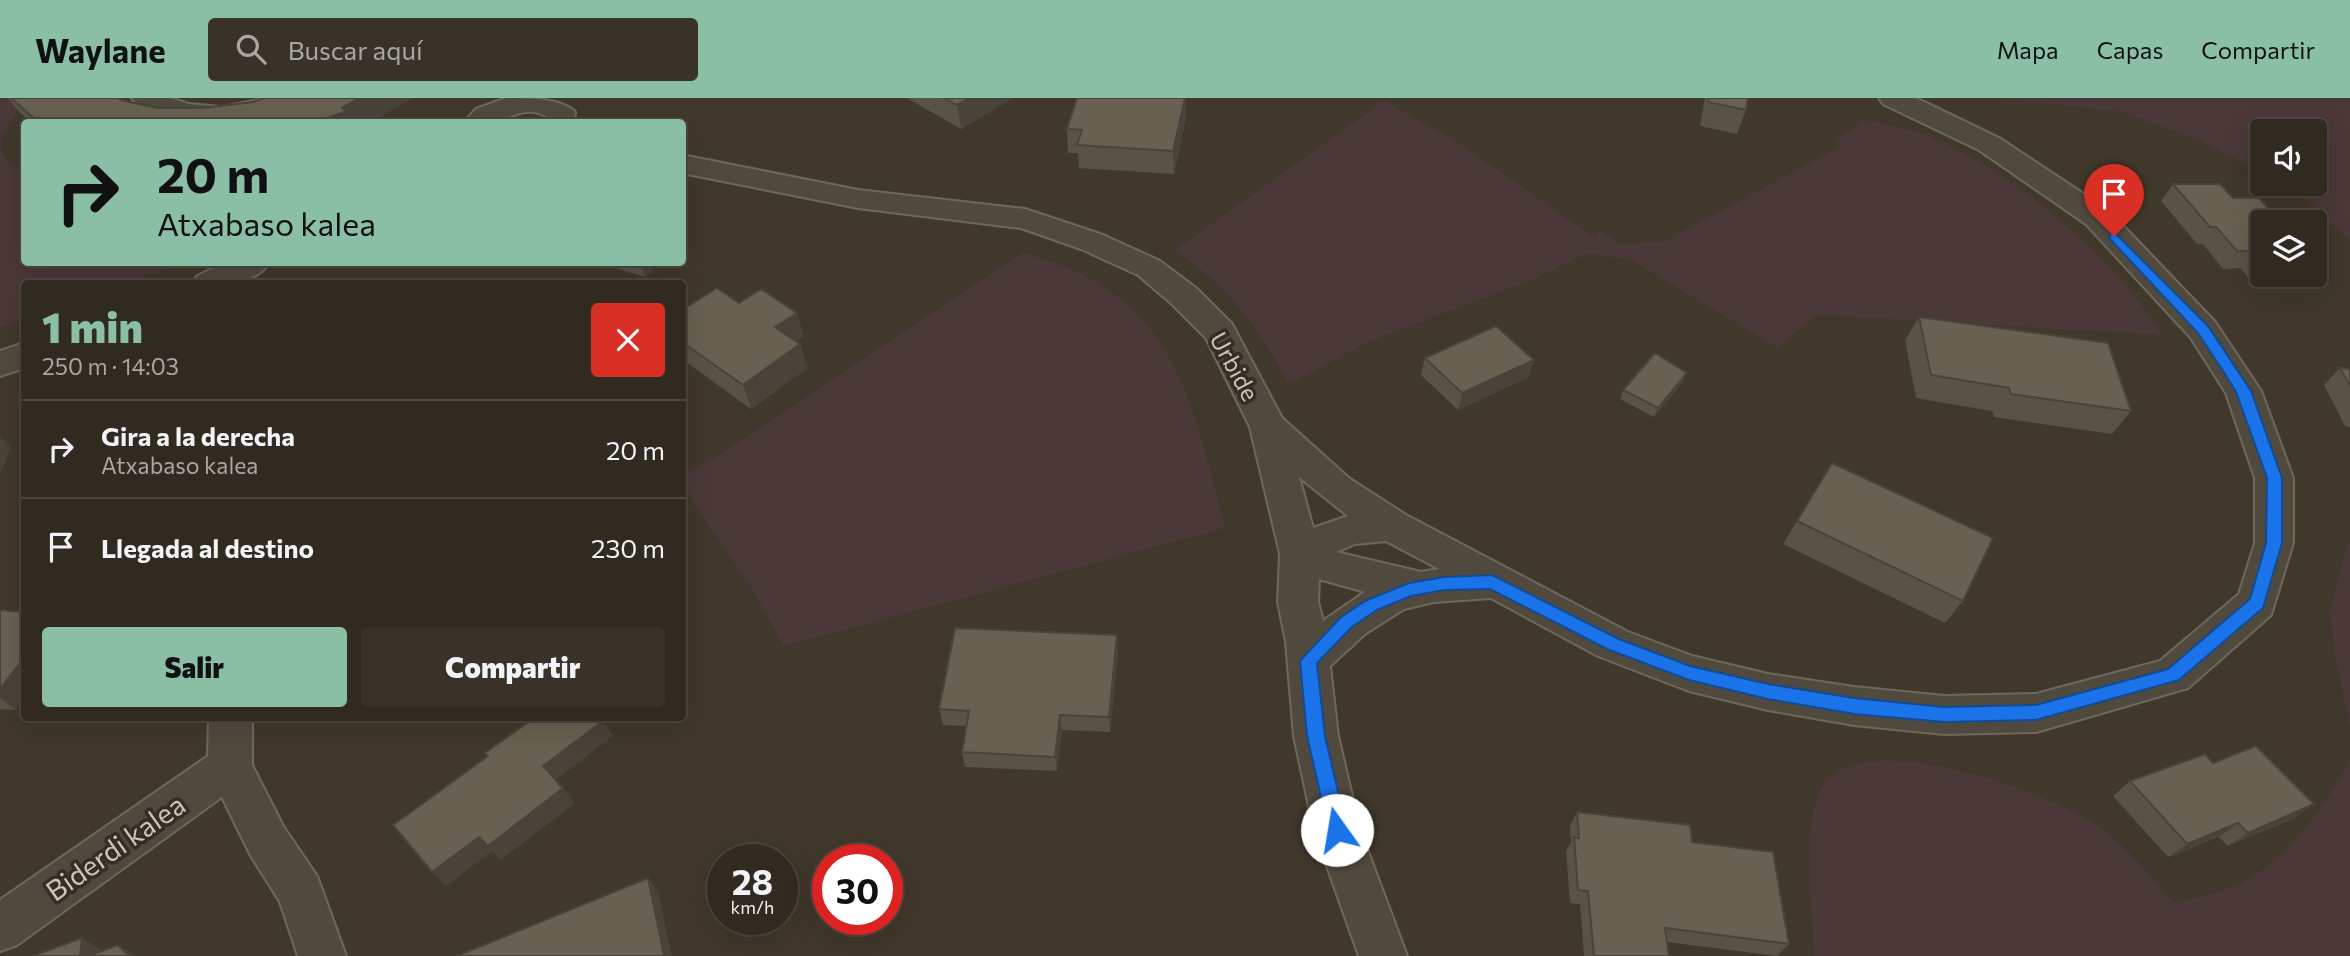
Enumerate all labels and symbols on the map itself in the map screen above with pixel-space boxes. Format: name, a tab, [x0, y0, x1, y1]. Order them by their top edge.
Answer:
pin	[2084, 164, 2144, 236]
street label: Urbide	[1204, 327, 1266, 405]
street label: Biderdi kalea	[39, 787, 191, 907]
position arrow	[1300, 793, 1374, 867]
speed limit sign: 30	[812, 844, 903, 935]

